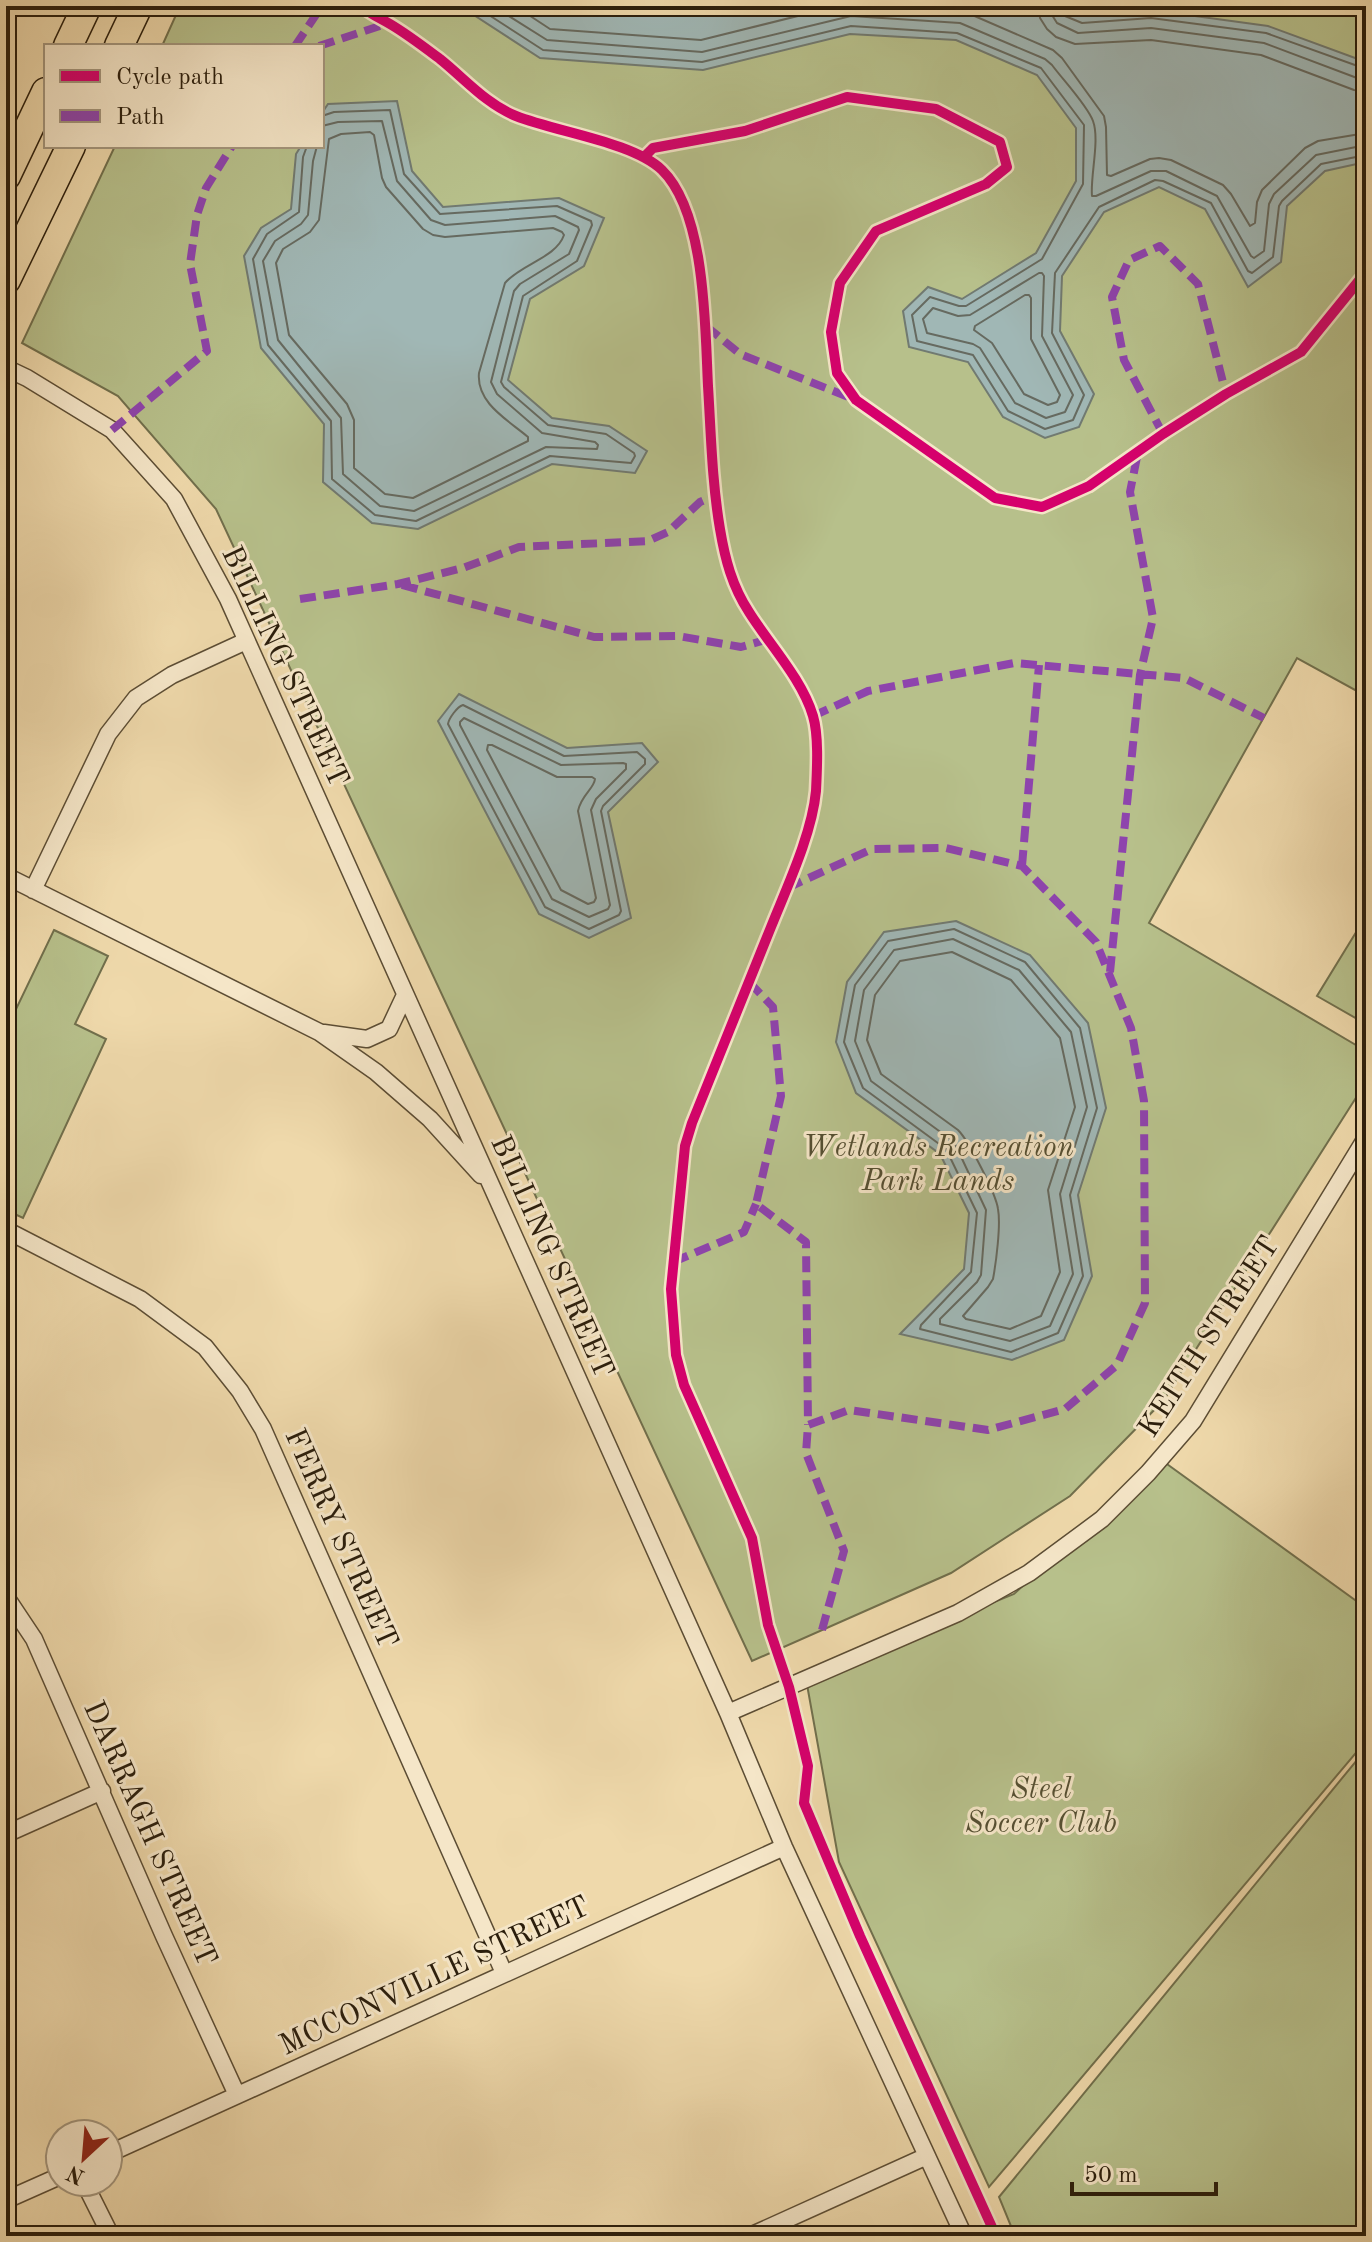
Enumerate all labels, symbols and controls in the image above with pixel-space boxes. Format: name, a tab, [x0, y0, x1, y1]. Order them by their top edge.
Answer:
legend	[44, 44, 324, 148]
text: Cycle path	[116, 66, 224, 90]
text: Path	[116, 106, 165, 130]
street label: BILLING STREET	[215, 542, 353, 792]
street label: BILLING STREET	[484, 1131, 618, 1383]
park label: Wetlands Recreation Park Lands	[802, 1133, 1074, 1197]
street label: KEITH STREET	[1134, 1231, 1286, 1443]
street label: FERRY STREET	[278, 1424, 402, 1653]
street label: DARRAGH STREET	[77, 1697, 221, 1971]
park label: Steel Soccer Club	[965, 1775, 1117, 1839]
street label: MCCONVILLE STREET	[275, 1892, 594, 2062]
north arrow	[44, 2118, 124, 2198]
scale bar	[1072, 2146, 1216, 2196]
text: N	[64, 2161, 88, 2188]
text: 50 m	[1084, 2164, 1138, 2188]

